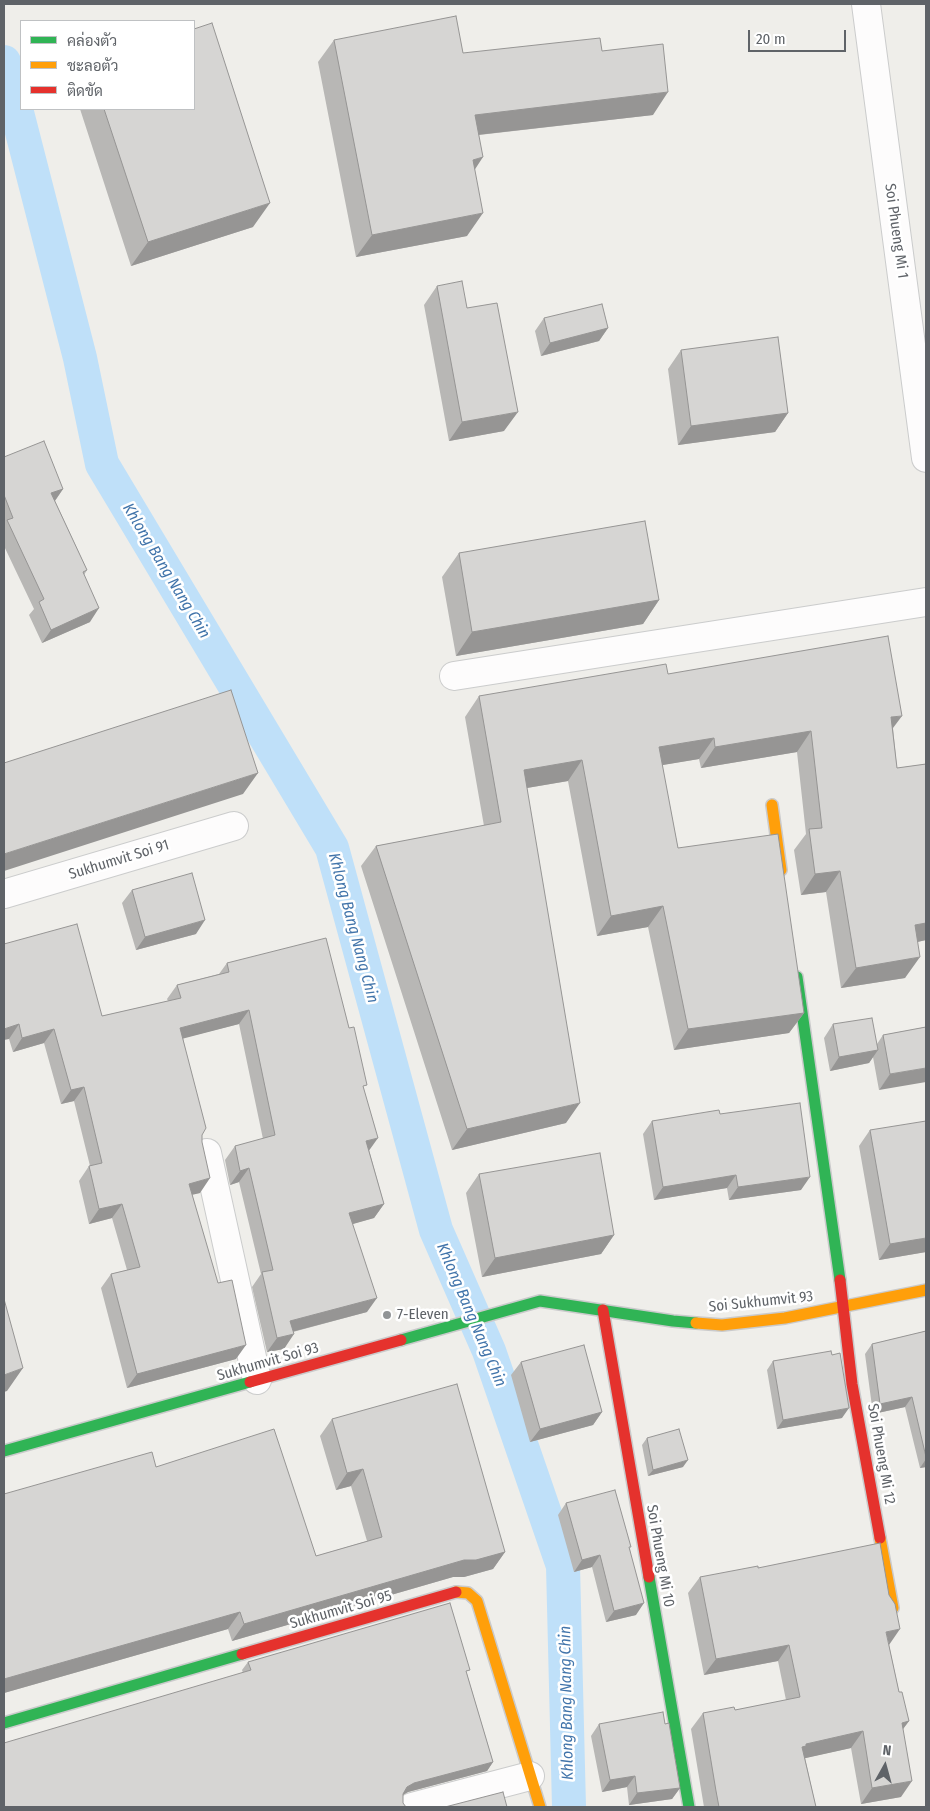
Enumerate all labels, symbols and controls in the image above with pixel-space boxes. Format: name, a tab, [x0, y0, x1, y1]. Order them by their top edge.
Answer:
legend	[20, 20, 195, 110]
scale bar	[750, 20, 848, 52]
text: 20 m	[756, 30, 786, 48]
text: คล่องตัว	[67, 32, 117, 50]
text: ชะลอตัว	[67, 57, 118, 75]
text: ติดขัด	[67, 82, 103, 100]
street label: Soi Phueng Mi 1	[880, 182, 912, 280]
water label: Khlong Bang Nang Chin	[118, 500, 214, 642]
street label: Sukhumvit Soi 91	[67, 836, 171, 884]
water label: Khlong Bang Nang Chin	[324, 851, 382, 1005]
water label: Khlong Bang Nang Chin	[432, 1240, 510, 1390]
street label: Soi Sukhumvit 93	[708, 1288, 814, 1316]
place label: 7-Eleven	[397, 1306, 449, 1324]
marker: 7-Eleven	[381, 1309, 393, 1321]
street label: Sukhumvit Soi 93	[215, 1339, 321, 1385]
street label: Soi Phueng Mi 12	[863, 1402, 899, 1506]
street label: Soi Phueng Mi 10	[642, 1503, 678, 1609]
street label: Sukhumvit Soi 95	[288, 1587, 394, 1633]
water label: Khlong Bang Nang Chin	[556, 1626, 578, 1780]
north arrow	[860, 1741, 910, 1791]
text: N	[882, 1742, 892, 1760]

